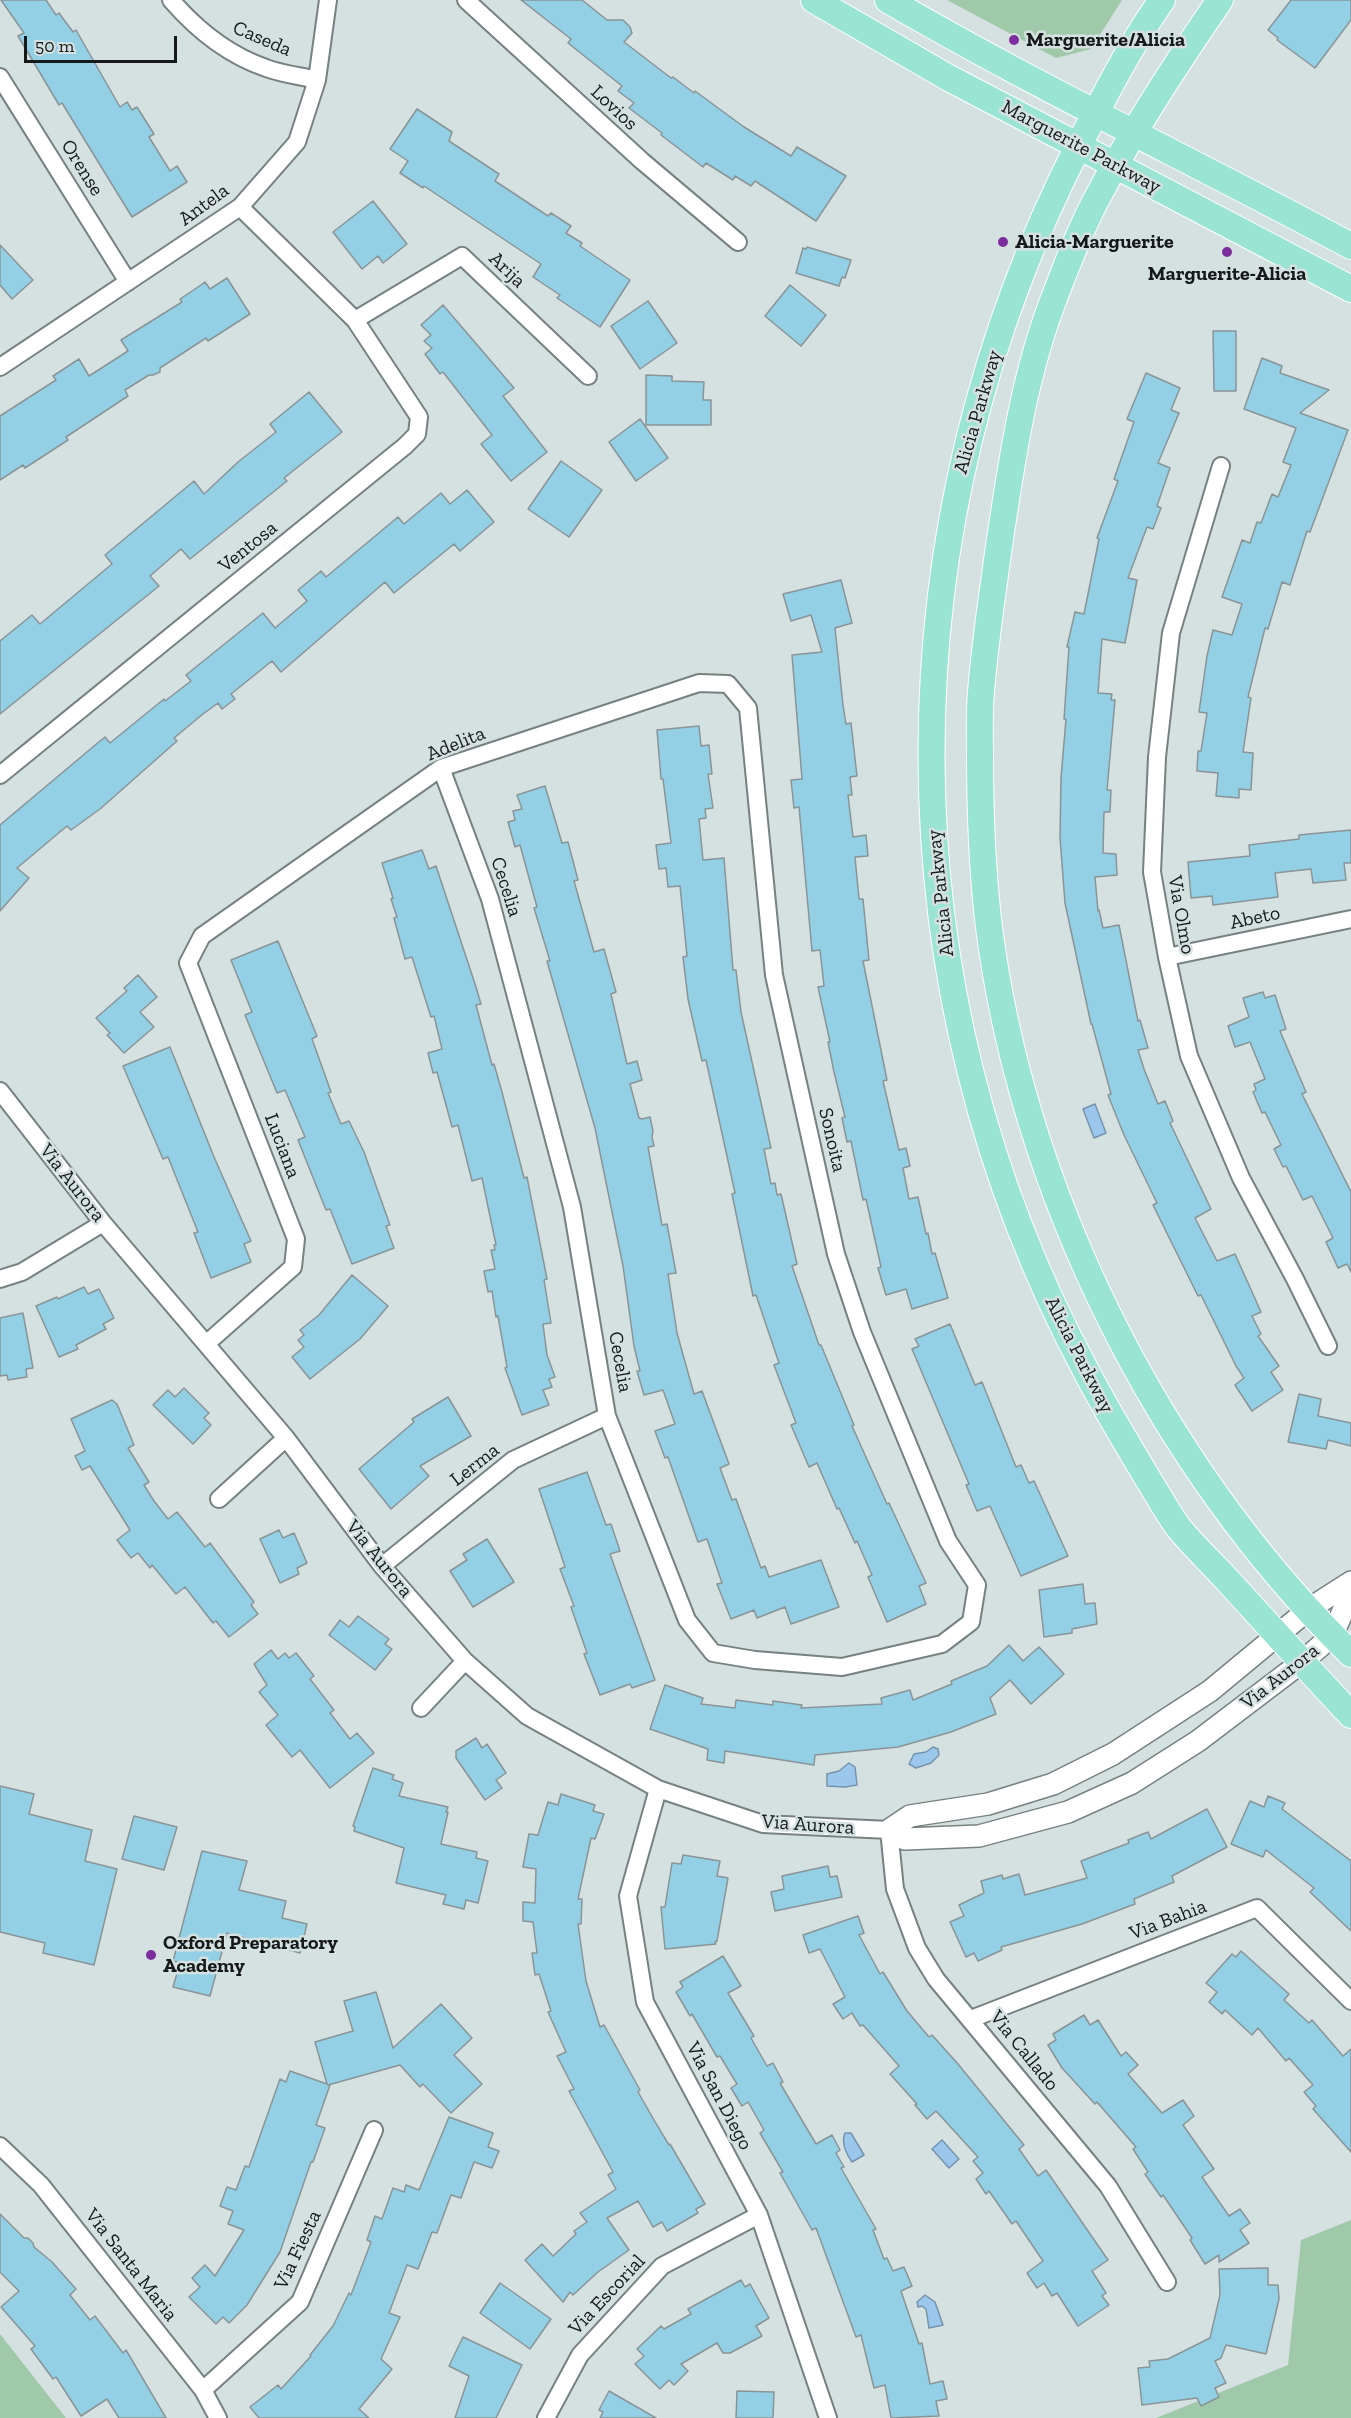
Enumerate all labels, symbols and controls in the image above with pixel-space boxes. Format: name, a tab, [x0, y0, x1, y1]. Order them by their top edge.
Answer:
street label: Caseda	[229, 16, 295, 62]
scale bar	[27, 24, 180, 62]
place label: Marguerite/Alicia	[1026, 28, 1185, 52]
marker: Marguerite/Alicia	[1007, 33, 1021, 47]
text: 50 m	[35, 35, 74, 57]
street label: Lovios	[585, 80, 643, 136]
street label: Marguerite Parkway	[997, 95, 1165, 199]
street label: Orense	[55, 135, 109, 201]
street label: Antela	[174, 179, 234, 231]
place label: Alicia-Marguerite	[1015, 230, 1174, 254]
marker: Alicia-Marguerite	[996, 235, 1010, 249]
marker: Marguerite-Alicia	[1220, 245, 1234, 259]
street label: Arija	[484, 247, 530, 293]
place label: Marguerite-Alicia	[1148, 262, 1306, 286]
street label: Alicia Parkway	[949, 347, 1007, 477]
street label: Ventosa	[214, 516, 282, 578]
street label: Adelita	[423, 721, 489, 767]
street label: Alicia Parkway	[922, 828, 960, 958]
street label: Cecelia	[485, 854, 527, 920]
street label: Via Olmo	[1162, 874, 1200, 956]
street label: Abeto	[1228, 901, 1282, 935]
street label: Sonoita	[813, 1105, 851, 1175]
street label: Luciana	[259, 1110, 305, 1182]
street label: Via Aurora	[34, 1139, 110, 1227]
street label: Alicia Parkway	[1039, 1293, 1119, 1417]
street label: Cecelia	[603, 1330, 637, 1394]
street label: Lerma	[446, 1438, 504, 1492]
street label: Via Aurora	[340, 1515, 418, 1603]
street label: Via Aurora	[1236, 1639, 1324, 1715]
street label: Via Aurora	[761, 1810, 855, 1840]
street label: Via Bahia	[1126, 1894, 1210, 1946]
place label: Oxford Preparatory Academy	[163, 1931, 338, 1978]
marker: Oxford Preparatory Academy	[144, 1948, 158, 1962]
street label: Via Callado	[984, 2006, 1064, 2096]
street label: Via San Diego	[680, 2038, 758, 2154]
street label: Via Santa Maria	[80, 2204, 182, 2326]
street label: Via Fiesta	[269, 2207, 327, 2293]
street label: Via Escorial	[564, 2250, 650, 2340]

